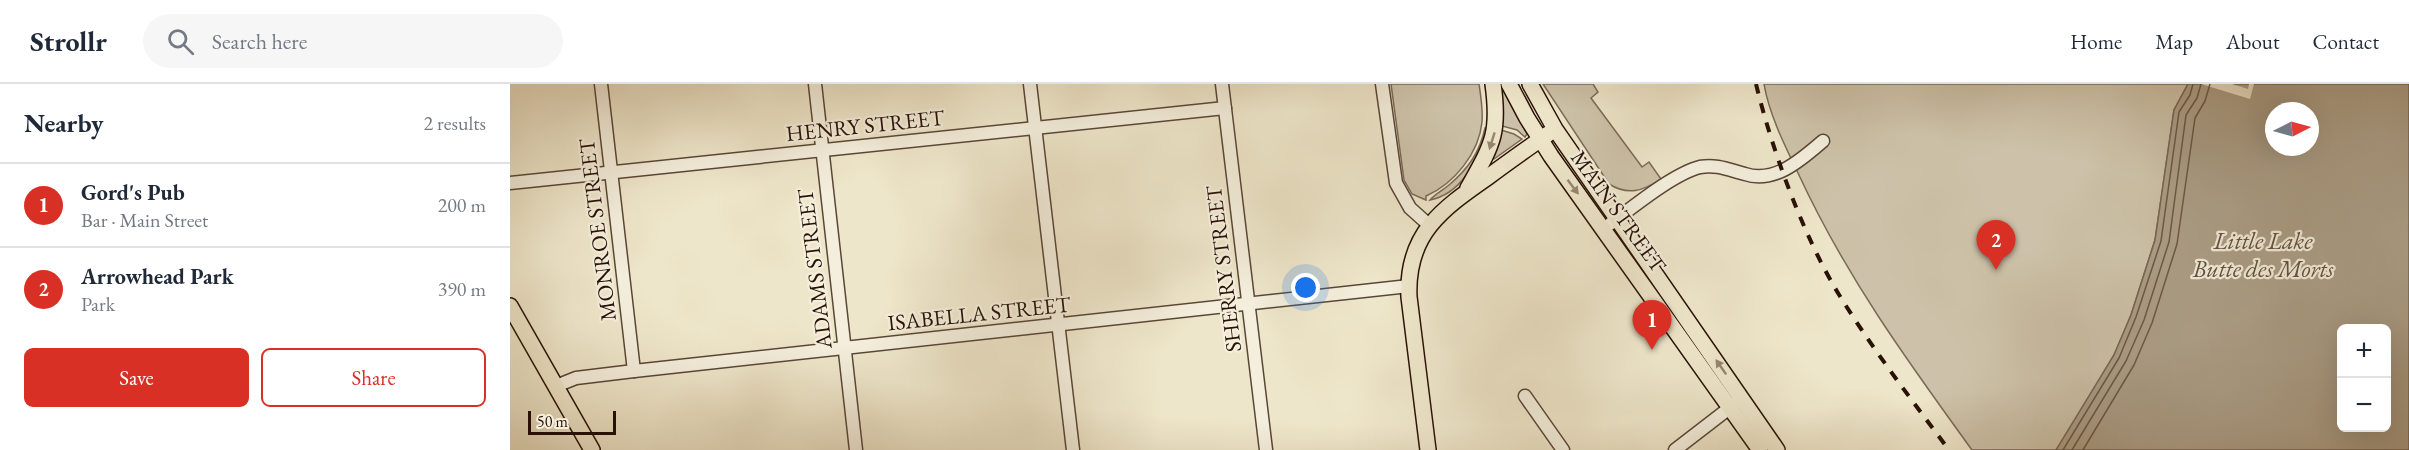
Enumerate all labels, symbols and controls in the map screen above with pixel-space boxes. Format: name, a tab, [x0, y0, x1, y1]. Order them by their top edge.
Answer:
search box	[143, 14, 563, 68]
text: Strollr	[30, 23, 107, 59]
icon: search	[164, 25, 197, 58]
text: Search here	[212, 27, 307, 56]
text: Home	[2070, 28, 2122, 55]
text: Map	[2155, 28, 2193, 55]
text: About	[2226, 28, 2279, 55]
text: Contact	[2312, 28, 2379, 55]
north arrow	[2265, 102, 2319, 156]
street label: HENRY STREET	[785, 103, 946, 148]
text: Nearby	[24, 106, 104, 140]
text: 2 results	[423, 110, 486, 136]
one-way arrow	[1487, 132, 1496, 150]
street label: MONROE STREET	[572, 137, 623, 323]
street label: MAIN STREET	[1564, 144, 1673, 279]
text: Gord's Pub	[81, 178, 185, 207]
one-way arrow	[1567, 180, 1579, 195]
street label: SHERRY STREET	[1199, 184, 1248, 354]
street label: ADAMS STREET	[790, 187, 839, 352]
text: 1	[38, 192, 49, 218]
text: 200 m	[438, 192, 486, 218]
text: Bar · Main Street	[81, 207, 208, 233]
pin: 2	[1976, 220, 2016, 270]
water label: Little Lake Butte des Morts	[2192, 225, 2334, 284]
text: Arrowhead Park	[81, 262, 234, 291]
your location	[1291, 273, 1320, 302]
text: 2	[38, 276, 49, 302]
text: 390 m	[438, 276, 486, 302]
street label: ISABELLA STREET	[886, 289, 1072, 338]
text: Park	[81, 291, 115, 317]
pin: 1	[1632, 300, 1672, 350]
map controls	[2337, 324, 2391, 432]
button: +	[2337, 324, 2391, 378]
button: Save	[24, 348, 249, 407]
button: Share	[261, 348, 486, 407]
one-way arrow	[1716, 359, 1727, 375]
button: −	[2337, 378, 2391, 432]
scale bar	[528, 408, 616, 436]
text: 50 m	[537, 411, 568, 432]

